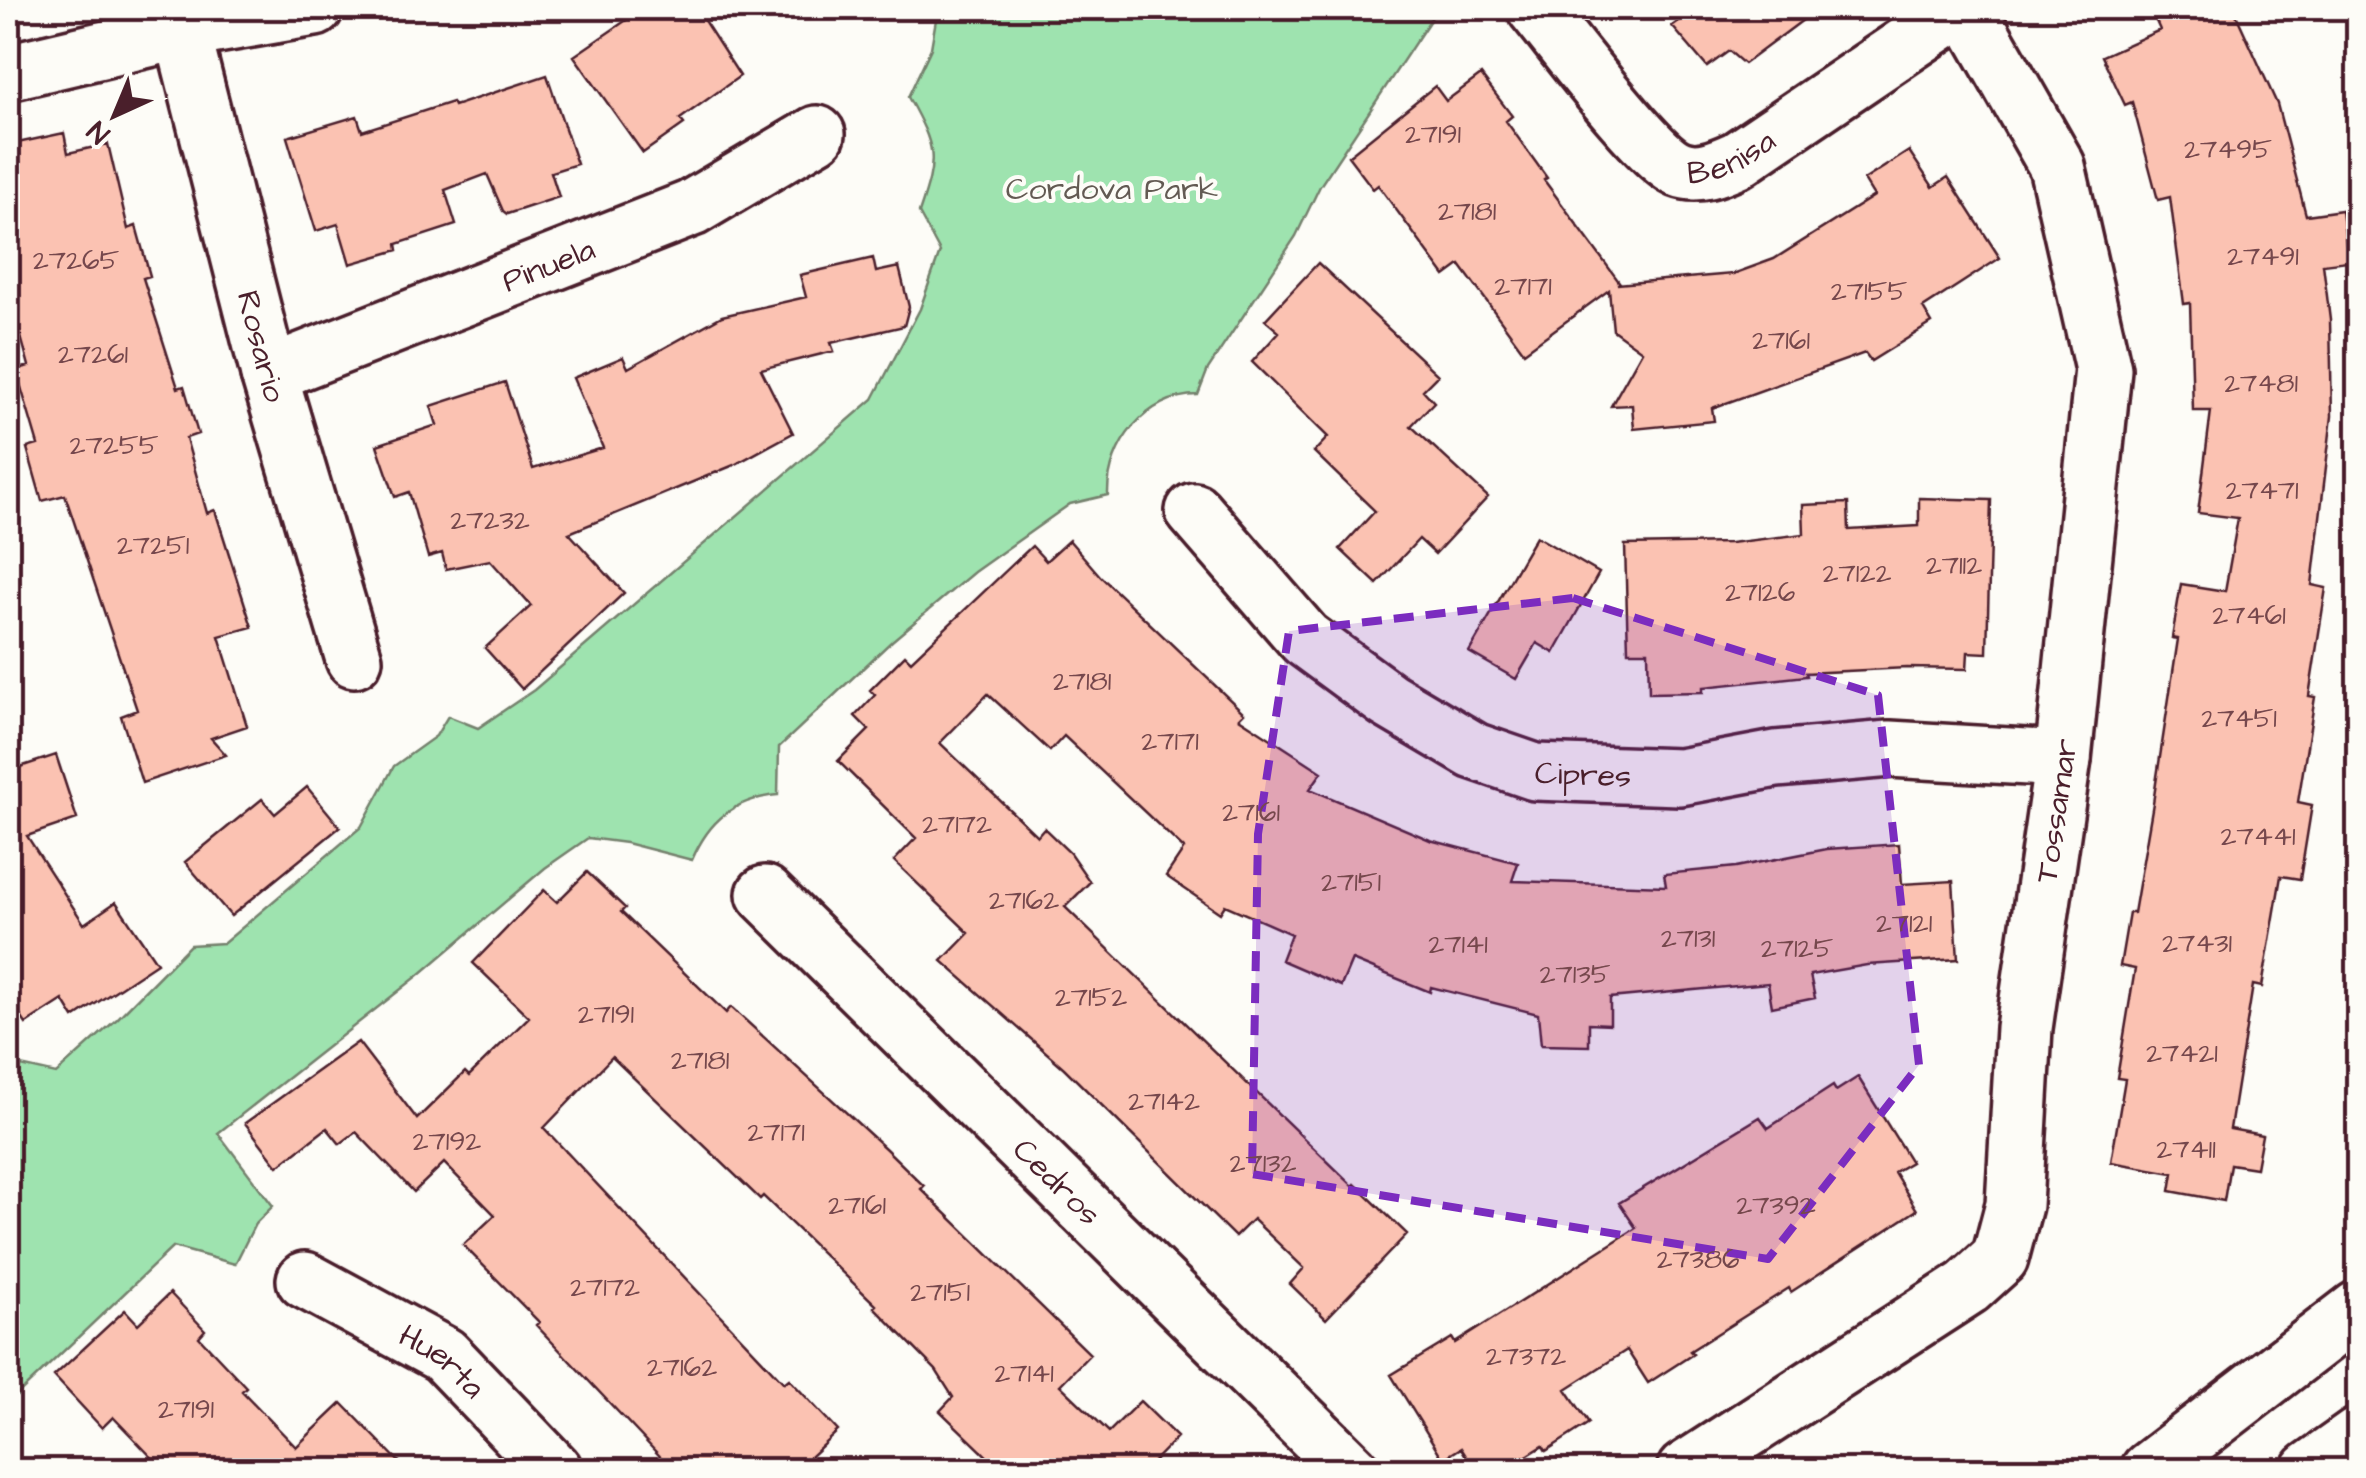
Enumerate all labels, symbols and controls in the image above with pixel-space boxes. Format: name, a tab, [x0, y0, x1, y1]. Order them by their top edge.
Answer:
north arrow	[65, 65, 165, 165]
text: N	[78, 111, 119, 152]
house number: 27191	[1405, 115, 1462, 154]
street label: Benisa	[1686, 119, 1785, 197]
house number: 27495	[2184, 130, 2272, 169]
park label: Cordova Park	[1006, 167, 1219, 212]
house number: 27181	[1438, 192, 1497, 231]
street label: Pinuela	[496, 227, 602, 304]
house number: 27491	[2227, 237, 2299, 276]
house number: 27265	[33, 241, 120, 280]
house number: 27171	[1494, 267, 1552, 306]
house number: 27155	[1831, 272, 1907, 311]
street label: Rosario	[225, 286, 297, 408]
house number: 27161	[1752, 321, 1810, 360]
house number: 27261	[58, 335, 129, 374]
house number: 27481	[2224, 364, 2298, 403]
house number: 27255	[70, 426, 159, 465]
house number: 27471	[2225, 471, 2299, 510]
house number: 27232	[450, 501, 530, 540]
house number: 27251	[117, 526, 190, 565]
house number: 27112	[1926, 546, 1982, 585]
house number: 27122	[1823, 554, 1891, 593]
house number: 27126	[1725, 573, 1795, 612]
house number: 27461	[2212, 596, 2286, 635]
house number: 27181	[1053, 662, 1112, 701]
house number: 27451	[2201, 699, 2277, 738]
house number: 27171	[1141, 722, 1199, 761]
street label: Tossamar	[2024, 736, 2089, 886]
street label: Cipres	[1534, 751, 1632, 799]
house number: 27161	[1222, 793, 1280, 832]
house number: 27172	[922, 805, 992, 844]
house number: 27441	[2221, 817, 2296, 856]
house number: 27151	[1321, 863, 1382, 902]
house number: 27162	[989, 881, 1059, 920]
house number: 27121	[1876, 904, 1933, 943]
house number: 27131	[1661, 919, 1716, 958]
house number: 27431	[2162, 924, 2232, 963]
house number: 27141	[1428, 925, 1488, 964]
house number: 27125	[1761, 929, 1834, 968]
house number: 27135	[1540, 955, 1611, 994]
house number: 27152	[1055, 978, 1127, 1017]
house number: 27191	[578, 995, 635, 1034]
house number: 27421	[2146, 1034, 2218, 1073]
house number: 27181	[671, 1041, 730, 1080]
house number: 27142	[1128, 1082, 1200, 1121]
house number: 27171	[747, 1113, 805, 1152]
house number: 27192	[413, 1122, 481, 1161]
street label: Cedros	[1002, 1129, 1111, 1236]
house number: 27411	[2156, 1130, 2216, 1169]
house number: 27132	[1229, 1144, 1297, 1183]
house number: 27161	[828, 1186, 886, 1225]
house number: 27392	[1736, 1186, 1816, 1225]
house number: 27386	[1656, 1240, 1740, 1279]
house number: 27172	[570, 1268, 640, 1307]
house number: 27151	[910, 1273, 971, 1312]
street label: Huerta	[390, 1314, 495, 1409]
house number: 27372	[1486, 1337, 1566, 1376]
house number: 27162	[647, 1348, 717, 1387]
house number: 27141	[994, 1354, 1054, 1393]
house number: 27191	[158, 1390, 215, 1429]

